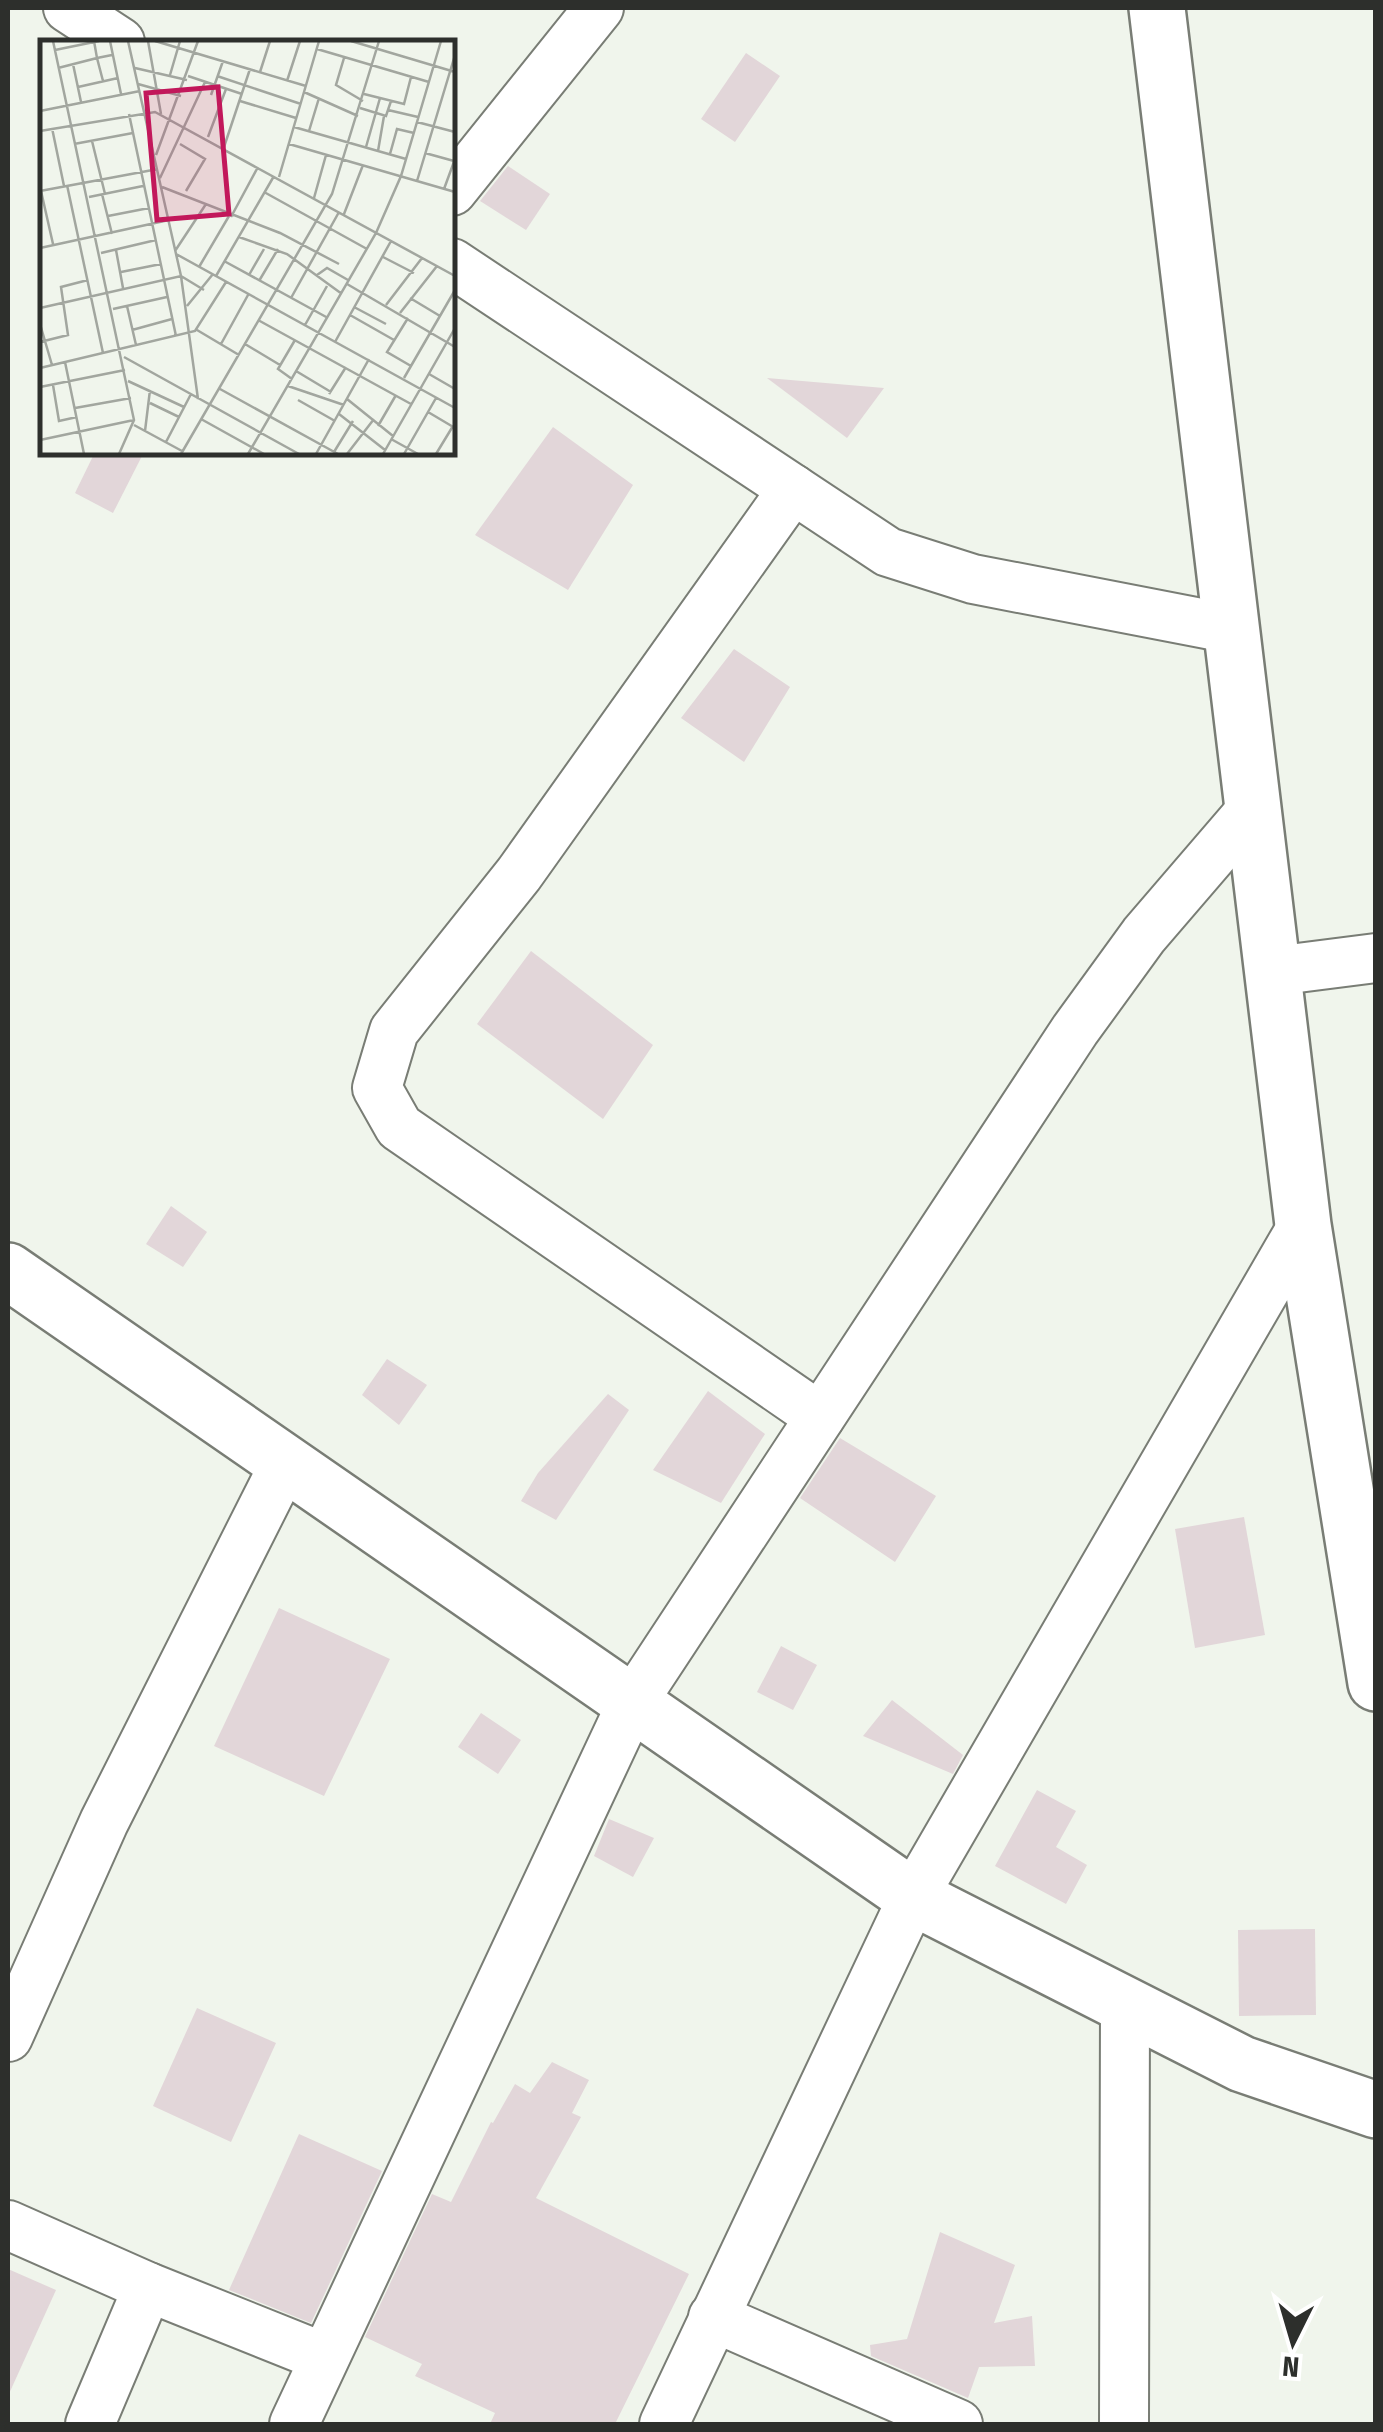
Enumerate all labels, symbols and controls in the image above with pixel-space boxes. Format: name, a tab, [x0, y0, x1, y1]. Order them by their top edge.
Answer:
inset map	[40, 40, 455, 455]
north arrow	[1243, 2292, 1343, 2392]
text: N	[1281, 2349, 1301, 2384]

